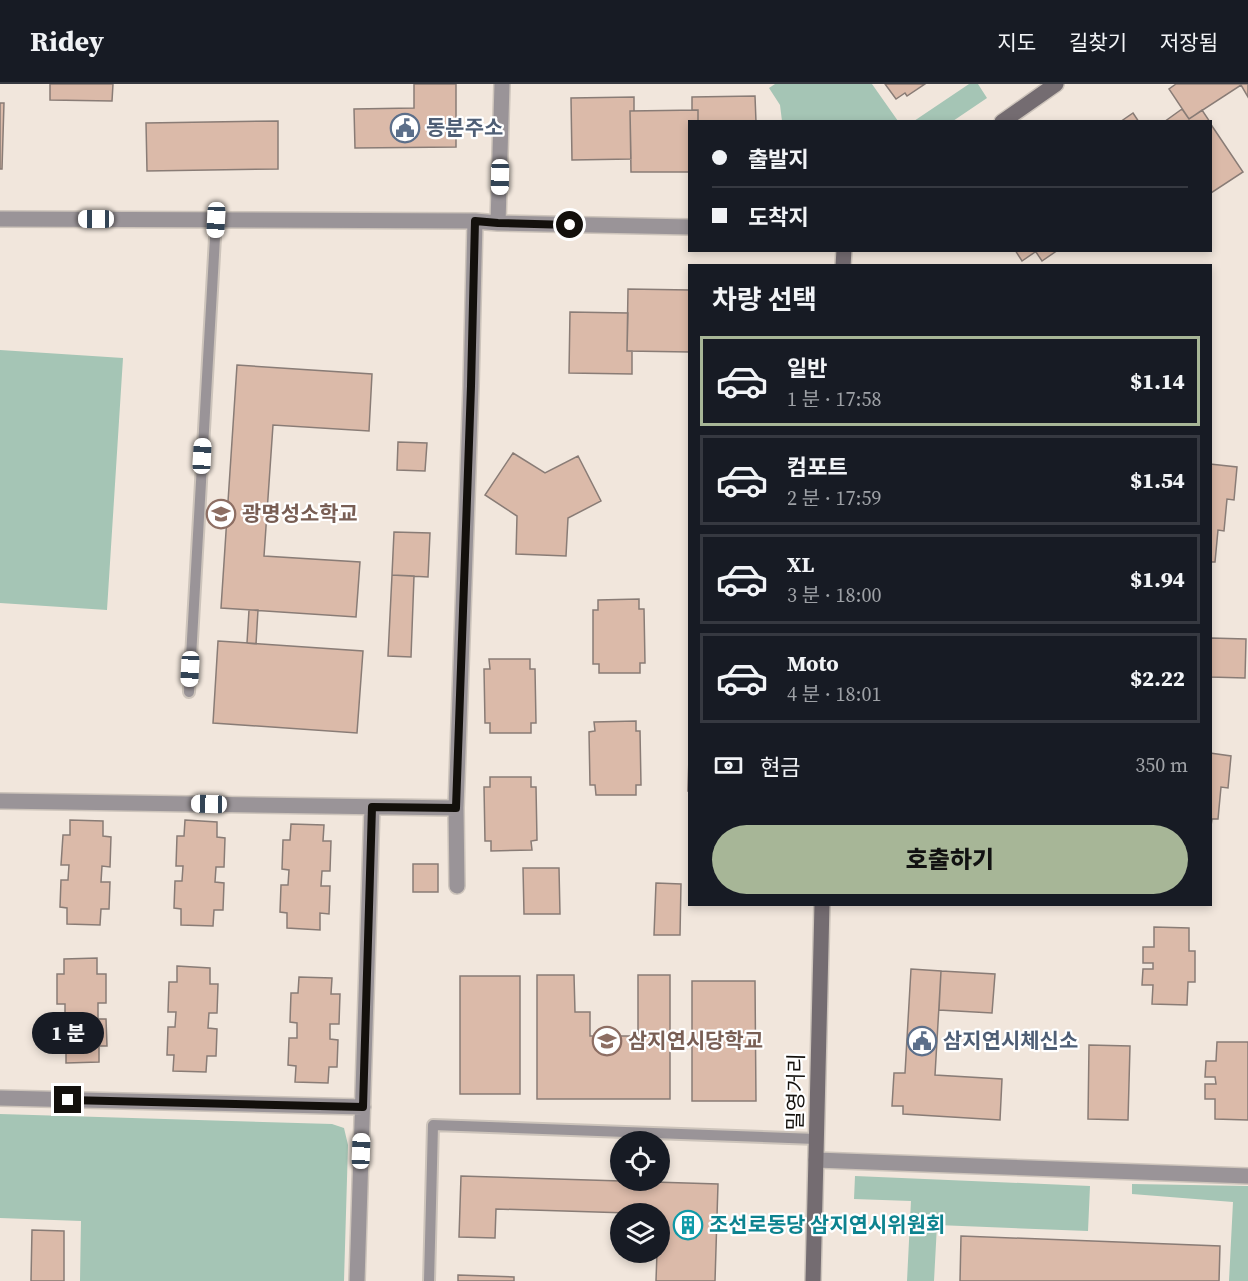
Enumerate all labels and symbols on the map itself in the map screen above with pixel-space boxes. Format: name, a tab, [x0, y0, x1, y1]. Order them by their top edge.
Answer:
public building icon: 동분주소	[389, 112, 421, 144]
place label: 동분주소	[426, 113, 503, 142]
car	[491, 159, 509, 195]
car	[206, 202, 226, 238]
car	[78, 210, 114, 228]
route start	[556, 211, 583, 238]
car	[192, 438, 212, 474]
school or university icon: 광명성소학교	[205, 498, 237, 530]
place label: 광명성소학교	[242, 499, 358, 528]
car	[180, 651, 200, 687]
car	[191, 795, 227, 813]
callout: 1 분	[32, 1013, 104, 1055]
school or university icon: 삼지연시당학교	[591, 1025, 623, 1057]
public building icon: 삼지연시체신소	[906, 1025, 938, 1057]
place label: 삼지연시당학교	[628, 1026, 763, 1055]
place label: 삼지연시체신소	[943, 1026, 1078, 1055]
street label: 밀영거리	[780, 1053, 811, 1131]
route end	[54, 1086, 81, 1113]
car	[351, 1133, 371, 1169]
building icon: 조선로동당 삼지연시위원회	[672, 1209, 704, 1241]
place label: 조선로동당 삼지연시위원회	[709, 1210, 945, 1239]

